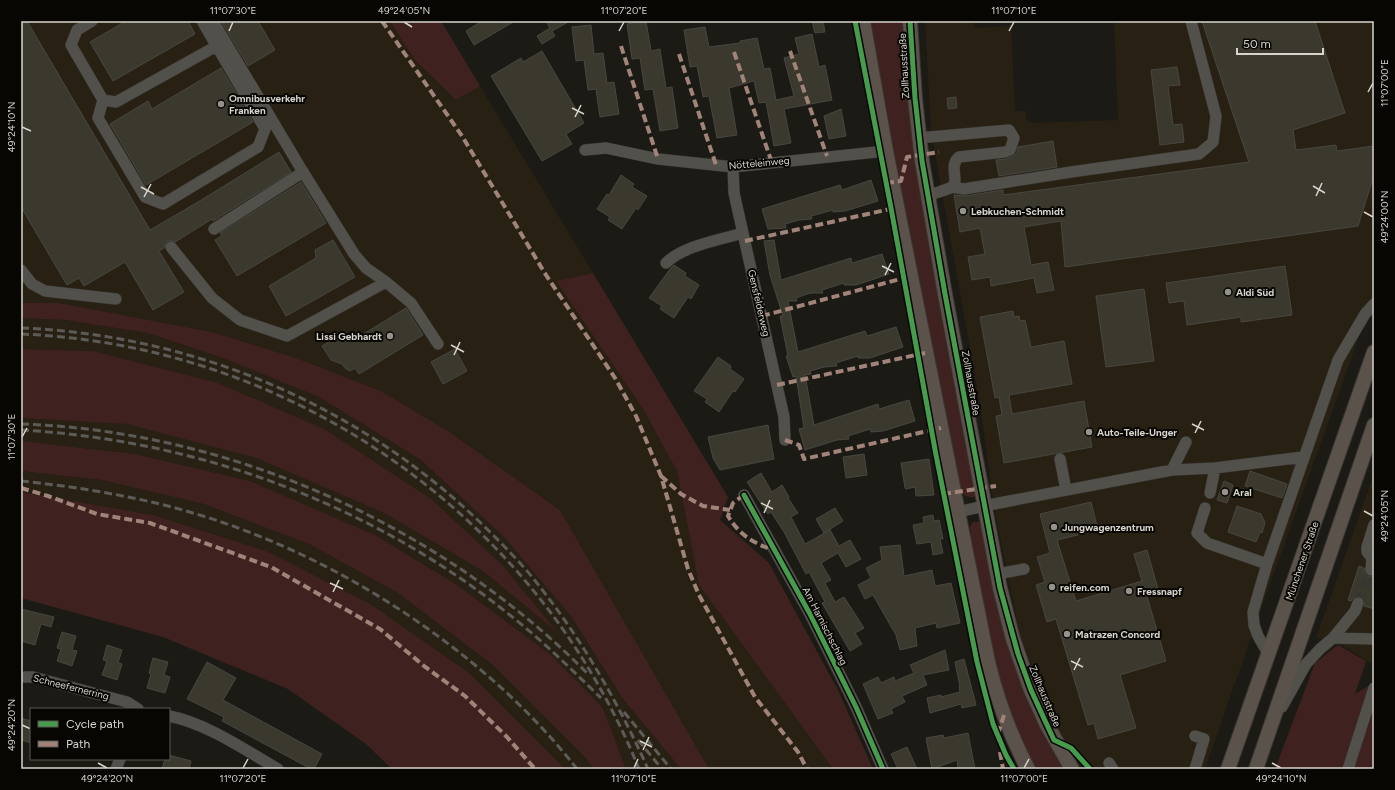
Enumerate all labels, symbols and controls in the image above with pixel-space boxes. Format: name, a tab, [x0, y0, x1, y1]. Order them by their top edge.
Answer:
text: 11°07'30"E	[210, 4, 256, 17]
text: 49°24'05"N	[378, 4, 430, 17]
text: 11°07'20"E	[601, 4, 648, 17]
text: 11°07'10"E	[991, 4, 1037, 17]
scale bar	[1237, 30, 1323, 56]
street label: Zollhausstraße	[896, 32, 912, 99]
text: 50 m	[1243, 37, 1271, 51]
text: 11°07'00"E	[1378, 59, 1391, 107]
place label: Omnibusverkehr Franken	[229, 92, 305, 117]
marker: Omnibusverkehr Franken	[216, 99, 226, 109]
text: 49°24'10"N	[5, 102, 18, 152]
street label: Nötteleinweg	[728, 154, 790, 172]
text: 49°24'00"N	[1378, 190, 1391, 244]
place label: Lebkuchen-Schmidt	[971, 205, 1064, 218]
marker: Lebkuchen-Schmidt	[958, 206, 968, 216]
street label: Gensfelderweg	[745, 268, 773, 338]
place label: Aldi Süd	[1236, 286, 1274, 299]
marker: Aldi Süd	[1223, 287, 1233, 297]
place label: Lissi Gebhardt	[316, 330, 382, 343]
marker: Lissi Gebhardt	[385, 331, 395, 341]
street label: Zollhausstraße	[959, 350, 983, 417]
text: 11°07'30"E	[5, 414, 18, 460]
place label: Auto-Teile-Unger	[1097, 426, 1177, 439]
marker: Auto-Teile-Unger	[1084, 427, 1094, 437]
place label: Aral	[1233, 486, 1252, 499]
marker: Aral	[1220, 487, 1230, 497]
text: 49°24'05"N	[1378, 490, 1391, 542]
street label: Münchener Straße	[1282, 519, 1322, 602]
place label: Jungwagenzentrum	[1062, 521, 1154, 534]
marker: Jungwagenzentrum	[1049, 522, 1059, 532]
place label: reifen.com	[1060, 581, 1110, 594]
marker: reifen.com	[1047, 582, 1057, 592]
street label: Am Harnischschlag	[800, 585, 850, 667]
place label: Fressnapf	[1137, 585, 1182, 598]
marker: Fressnapf	[1124, 586, 1134, 596]
place label: Matrazen Concord	[1075, 628, 1160, 641]
marker: Matrazen Concord	[1062, 629, 1072, 639]
street label: Zollhausstraße	[1026, 663, 1064, 729]
street label: Schneefernerring	[32, 671, 110, 703]
text: 49°24'20"N	[5, 699, 18, 751]
legend	[30, 708, 170, 760]
text: Cycle path	[66, 717, 124, 731]
text: Path	[66, 737, 90, 751]
text: 49°24'20"N	[81, 772, 133, 785]
text: 11°07'20"E	[220, 772, 267, 785]
text: 11°07'10"E	[611, 772, 657, 785]
text: 11°07'00"E	[1000, 772, 1048, 785]
text: 49°24'10"N	[1256, 772, 1306, 785]

